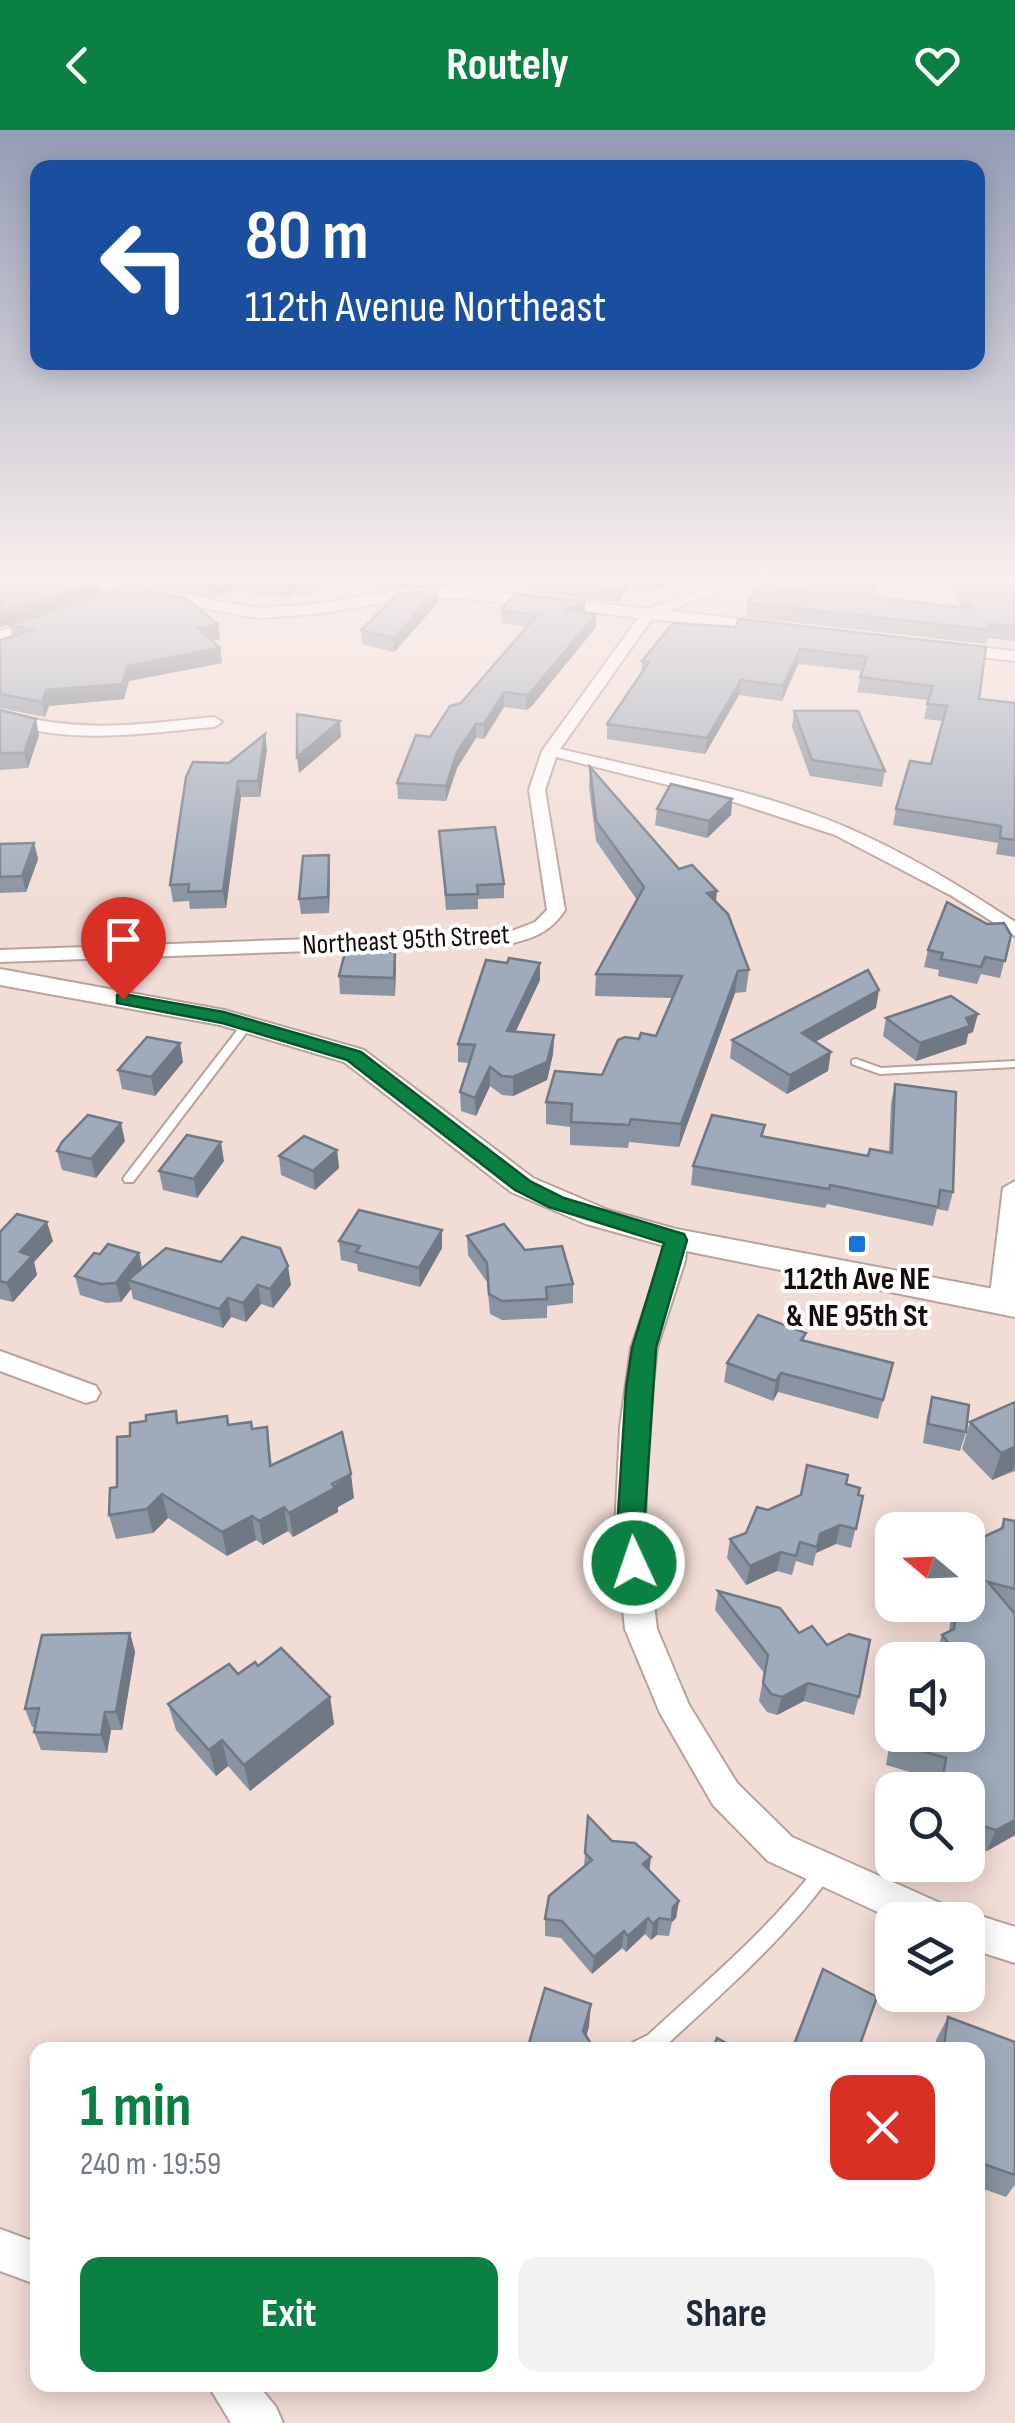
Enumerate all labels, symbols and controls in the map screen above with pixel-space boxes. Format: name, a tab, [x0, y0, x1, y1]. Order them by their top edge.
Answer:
icon: back	[50, 38, 105, 93]
text: Routely	[446, 38, 569, 93]
icon: heart	[910, 38, 965, 93]
text: 80 m	[245, 195, 369, 279]
icon: left	[80, 200, 210, 330]
text: 112th Avenue Northeast	[245, 280, 606, 335]
pin	[81, 897, 166, 1000]
icon: arrive	[96, 912, 151, 967]
street label: Northeast 95th Street	[301, 918, 511, 962]
marker: 112th Ave NE & NE 95th St	[846, 1233, 868, 1255]
place label: 112th Ave NE & NE 95th St	[784, 1260, 930, 1336]
position arrow	[582, 1511, 686, 1615]
north arrow	[875, 1512, 985, 1622]
map controls	[875, 1512, 985, 2012]
button: sound	[875, 1642, 985, 1752]
button: search	[875, 1772, 985, 1882]
button: layers	[875, 1902, 985, 2012]
text: 1 min	[80, 2071, 192, 2143]
button: close	[830, 2075, 935, 2180]
text: 240 m · 19:59	[80, 2145, 221, 2184]
button: Exit	[80, 2257, 498, 2372]
button: Share	[518, 2257, 935, 2372]

